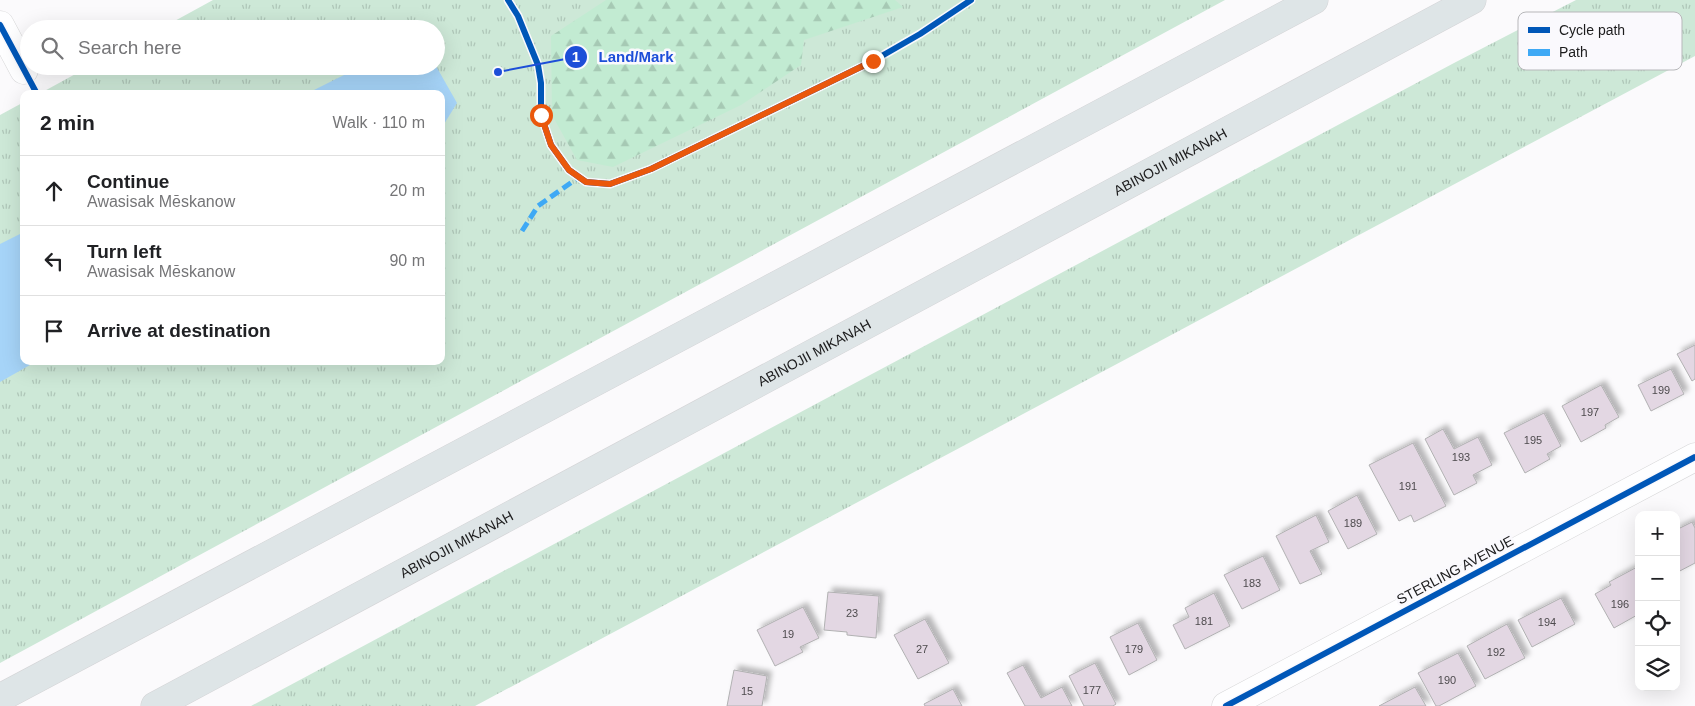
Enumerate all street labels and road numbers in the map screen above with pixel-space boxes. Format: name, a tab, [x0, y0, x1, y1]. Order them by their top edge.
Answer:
street label: ABINOJII MIKANAH	[1111, 125, 1230, 199]
street label: ABINOJII MIKANAH	[755, 316, 874, 389]
street label: ABINOJII MIKANAH	[397, 508, 516, 581]
street label: STERLING AVENUE	[1394, 532, 1516, 608]

